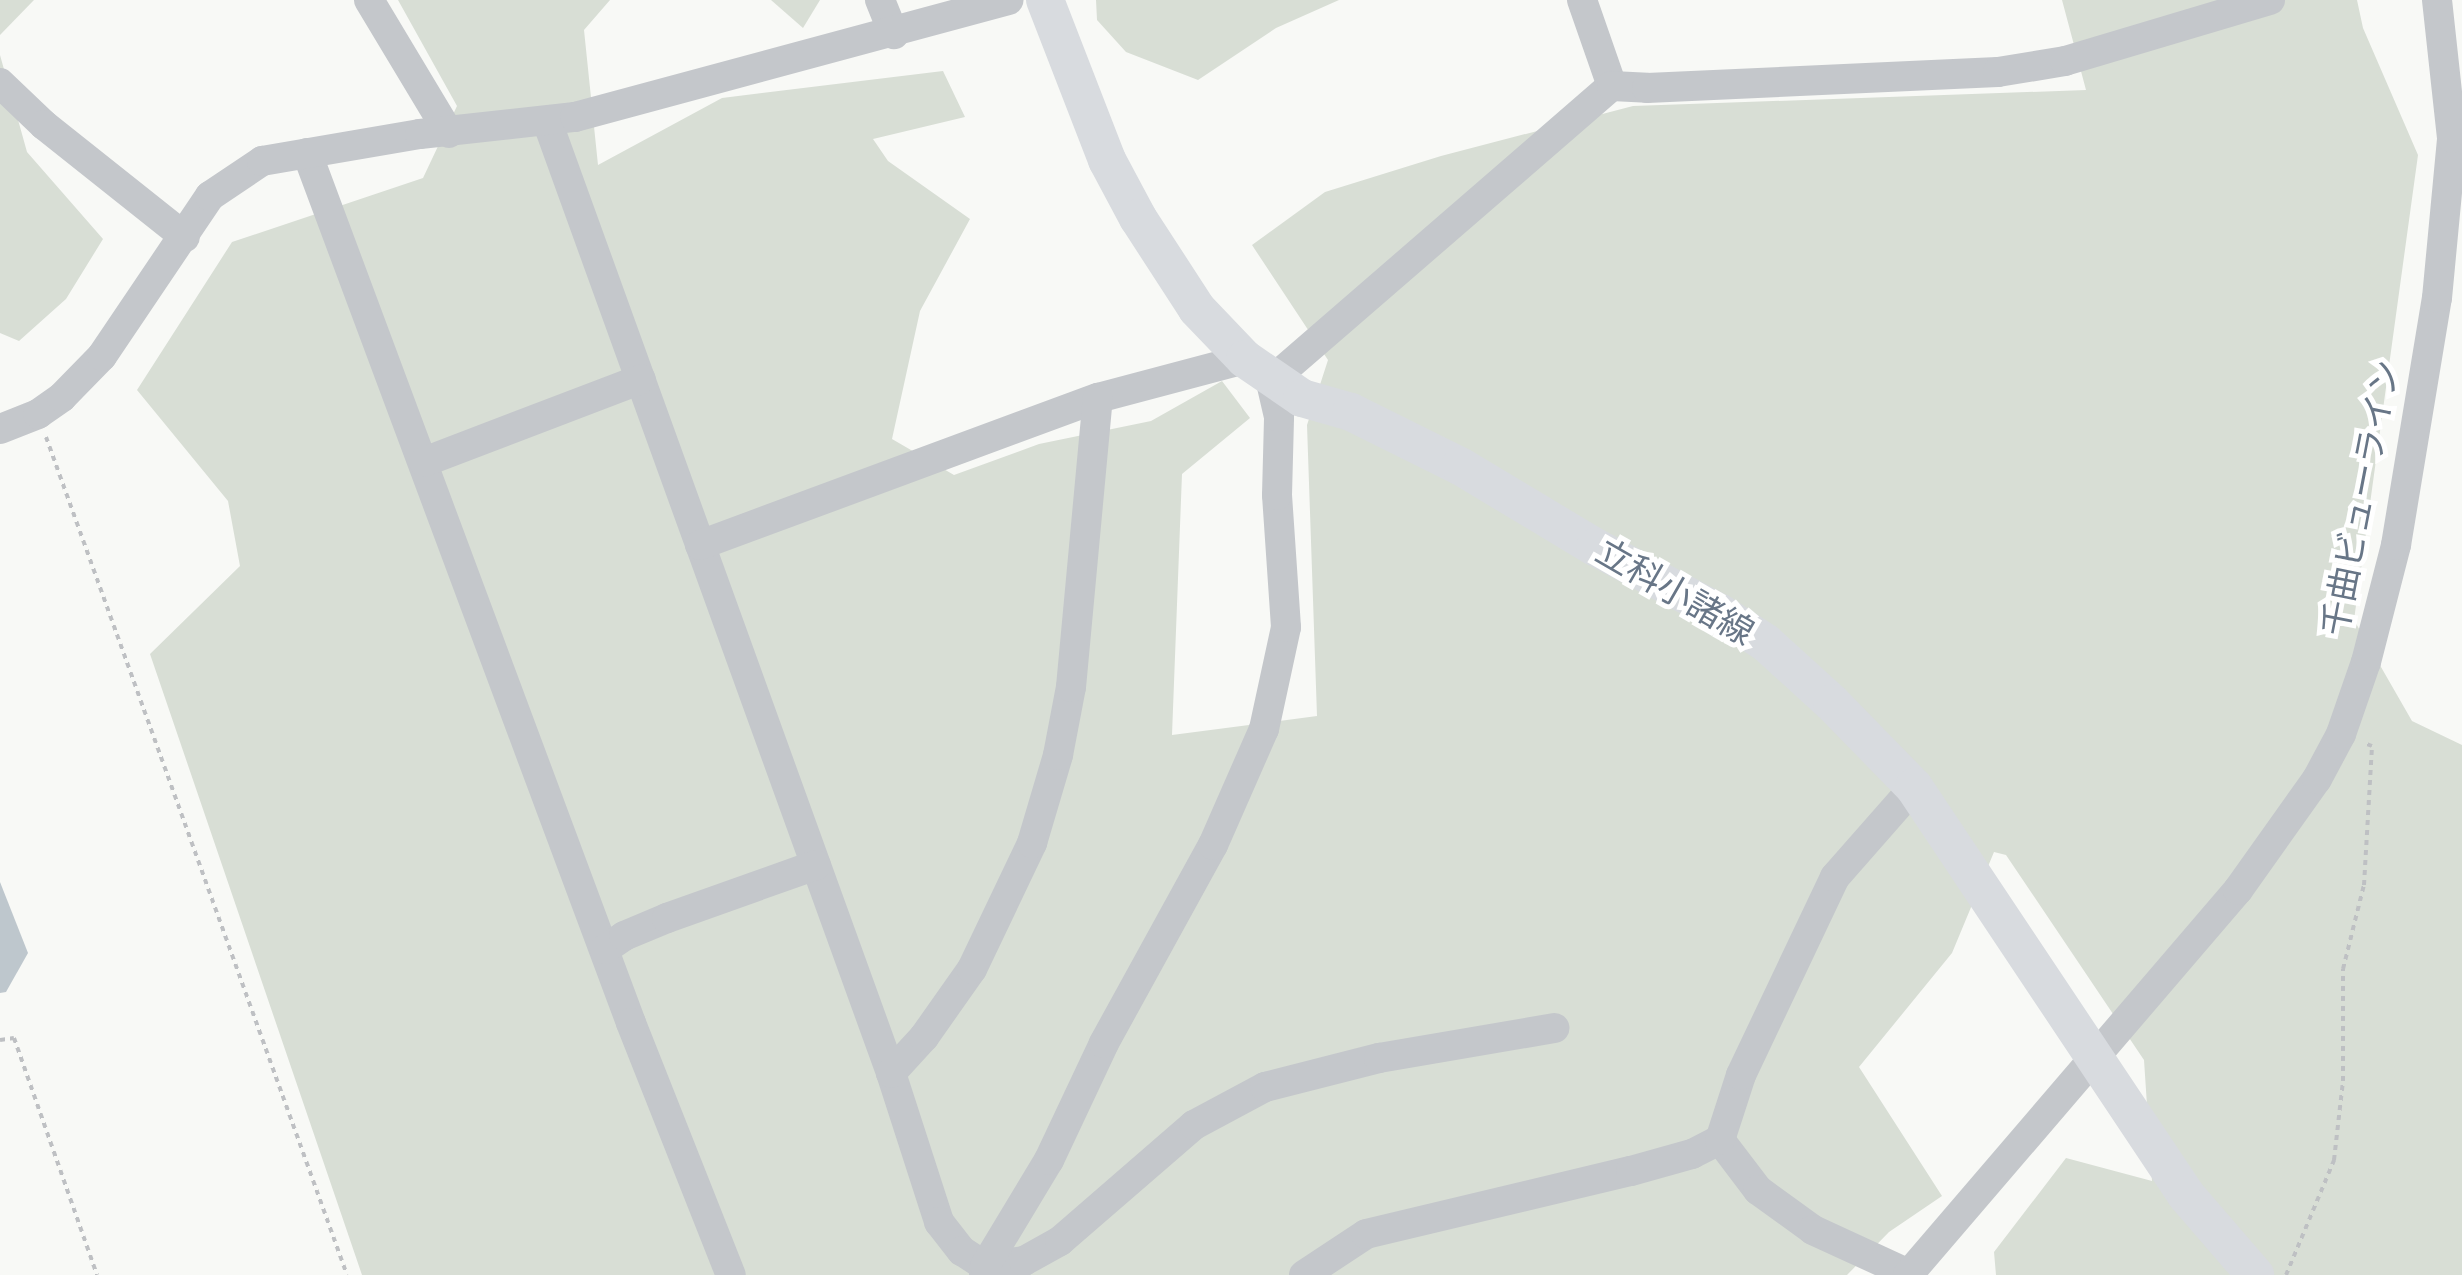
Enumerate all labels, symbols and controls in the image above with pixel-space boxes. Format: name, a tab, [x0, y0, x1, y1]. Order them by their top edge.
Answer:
street label: 千曲ビューライン	[2314, 357, 2408, 639]
street label: 立科小諸線	[1589, 530, 1761, 654]

